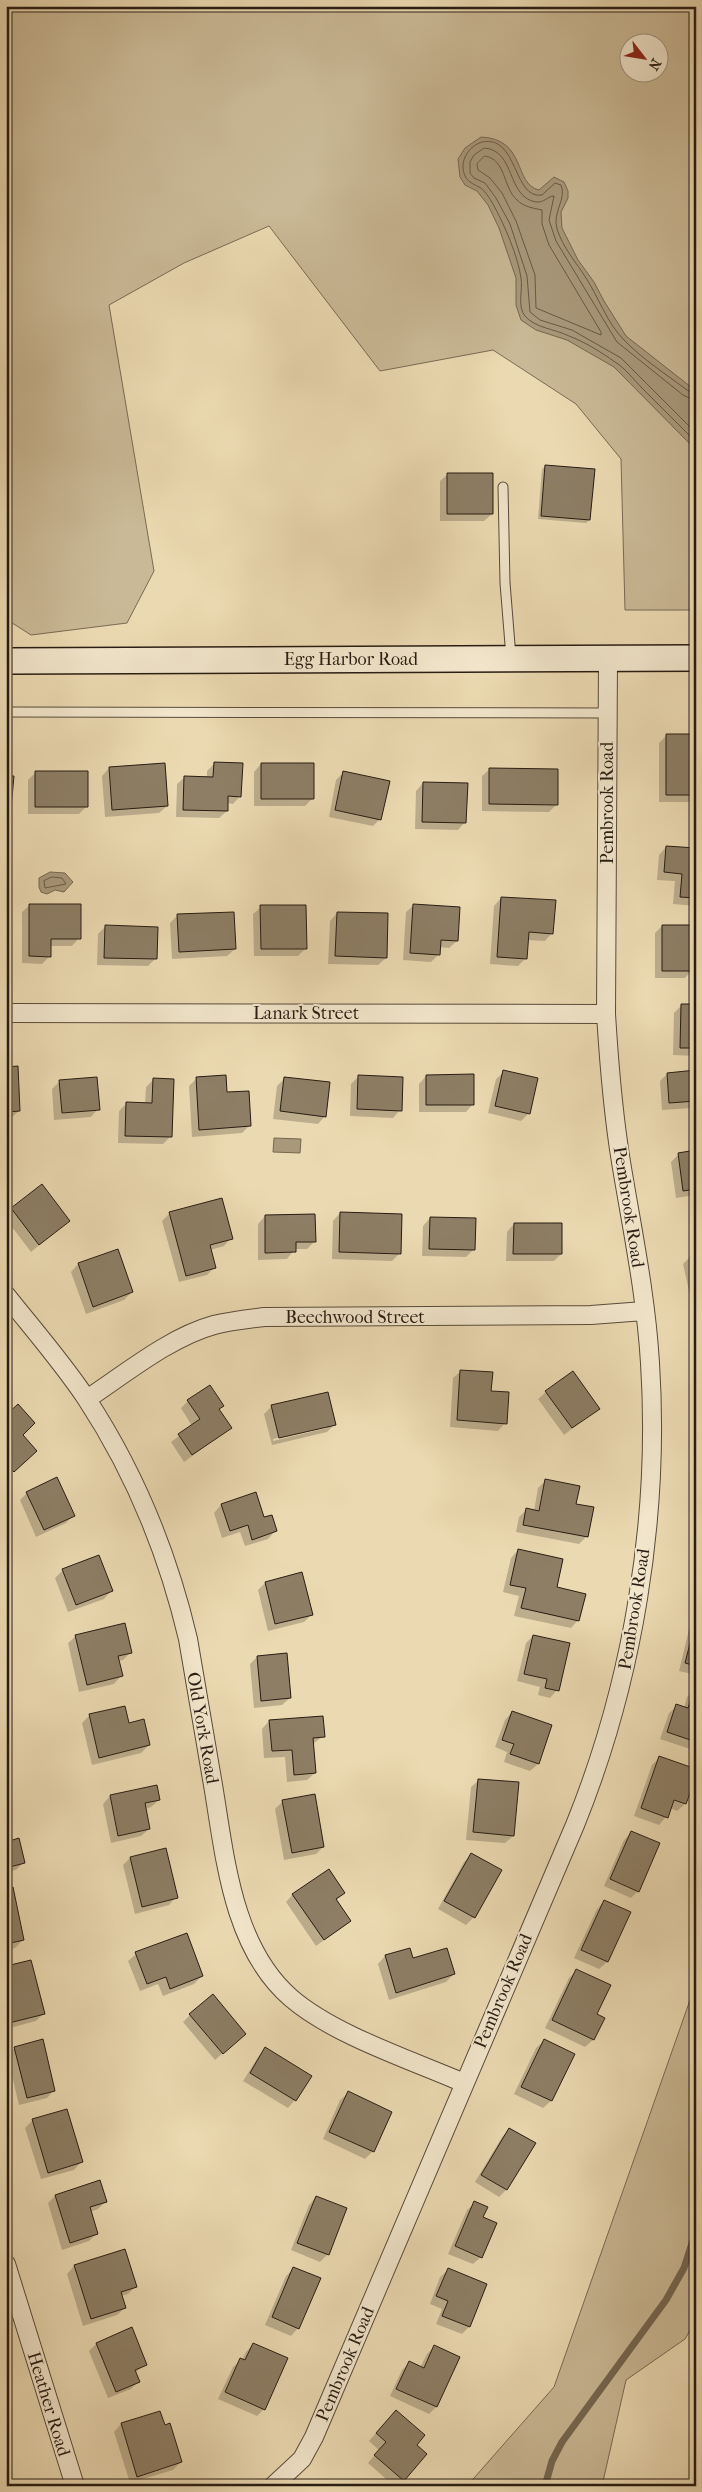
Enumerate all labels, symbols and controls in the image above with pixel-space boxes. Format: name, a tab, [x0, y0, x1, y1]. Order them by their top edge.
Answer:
north arrow	[620, 32, 670, 82]
text: N	[644, 56, 665, 74]
street label: Egg Harbor Road	[284, 649, 418, 670]
street label: Pembrook Road	[597, 742, 618, 864]
street label: Lanark Street	[253, 1003, 360, 1024]
street label: Pembrook Road	[609, 1145, 648, 1269]
street label: Beechwood Street	[285, 1307, 425, 1328]
street label: Pembrook Road	[615, 1547, 654, 1671]
street label: Old York Road	[182, 1671, 223, 1786]
street label: Pembrook Road	[470, 1931, 537, 2052]
street label: Pembrook Road	[312, 2304, 379, 2425]
street label: Heather Road	[23, 2349, 74, 2459]

